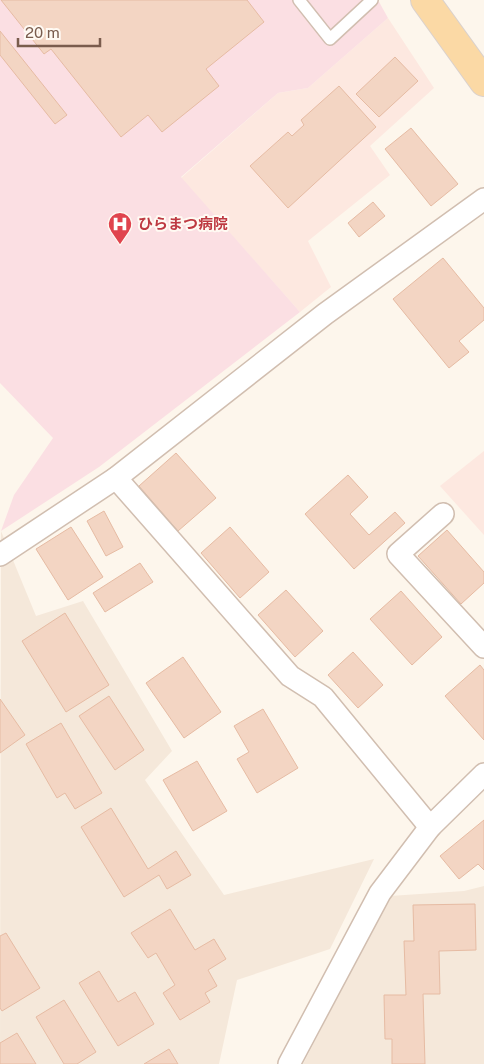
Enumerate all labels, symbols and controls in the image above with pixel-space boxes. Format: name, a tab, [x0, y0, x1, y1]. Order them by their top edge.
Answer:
scale bar	[18, 15, 100, 47]
text: 20 m	[25, 24, 60, 41]
hospital icon: ひらまつ病院	[107, 211, 133, 245]
place label: ひらまつ病院	[138, 215, 228, 232]

